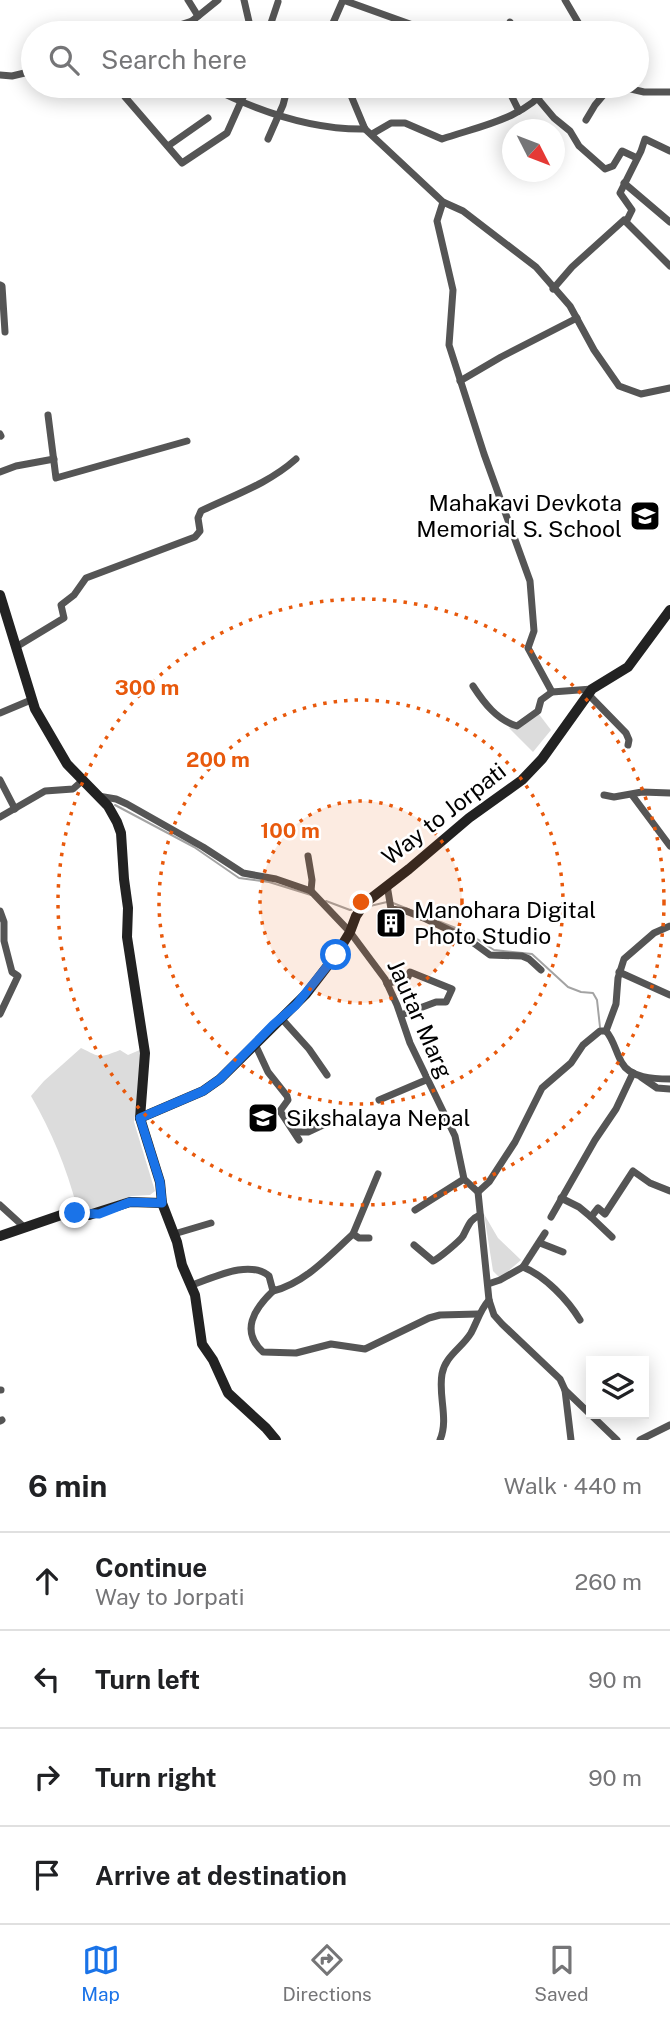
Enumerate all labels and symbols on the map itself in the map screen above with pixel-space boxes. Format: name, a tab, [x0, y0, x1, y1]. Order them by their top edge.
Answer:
north arrow	[502, 119, 565, 182]
place label: Mahakavi Devkota Memorial S. School	[416, 489, 622, 542]
school or university icon: Mahakavi Devkota Memorial S. School	[628, 499, 662, 533]
text: 300 m	[115, 675, 179, 700]
text: 200 m	[186, 747, 250, 772]
street label: Way to Jorpati	[376, 757, 511, 870]
text: 100 m	[260, 818, 320, 843]
centre of rings	[349, 890, 373, 914]
place label: Manohara Digital Photo Studio	[414, 896, 596, 949]
building icon: Manohara Digital Photo Studio	[374, 906, 408, 940]
route start	[320, 939, 351, 970]
street label: Jautar Marg	[382, 955, 459, 1082]
school or university icon: Sikshalaya Nepal	[246, 1101, 280, 1135]
place label: Sikshalaya Nepal	[286, 1104, 470, 1131]
route end	[59, 1197, 90, 1228]

